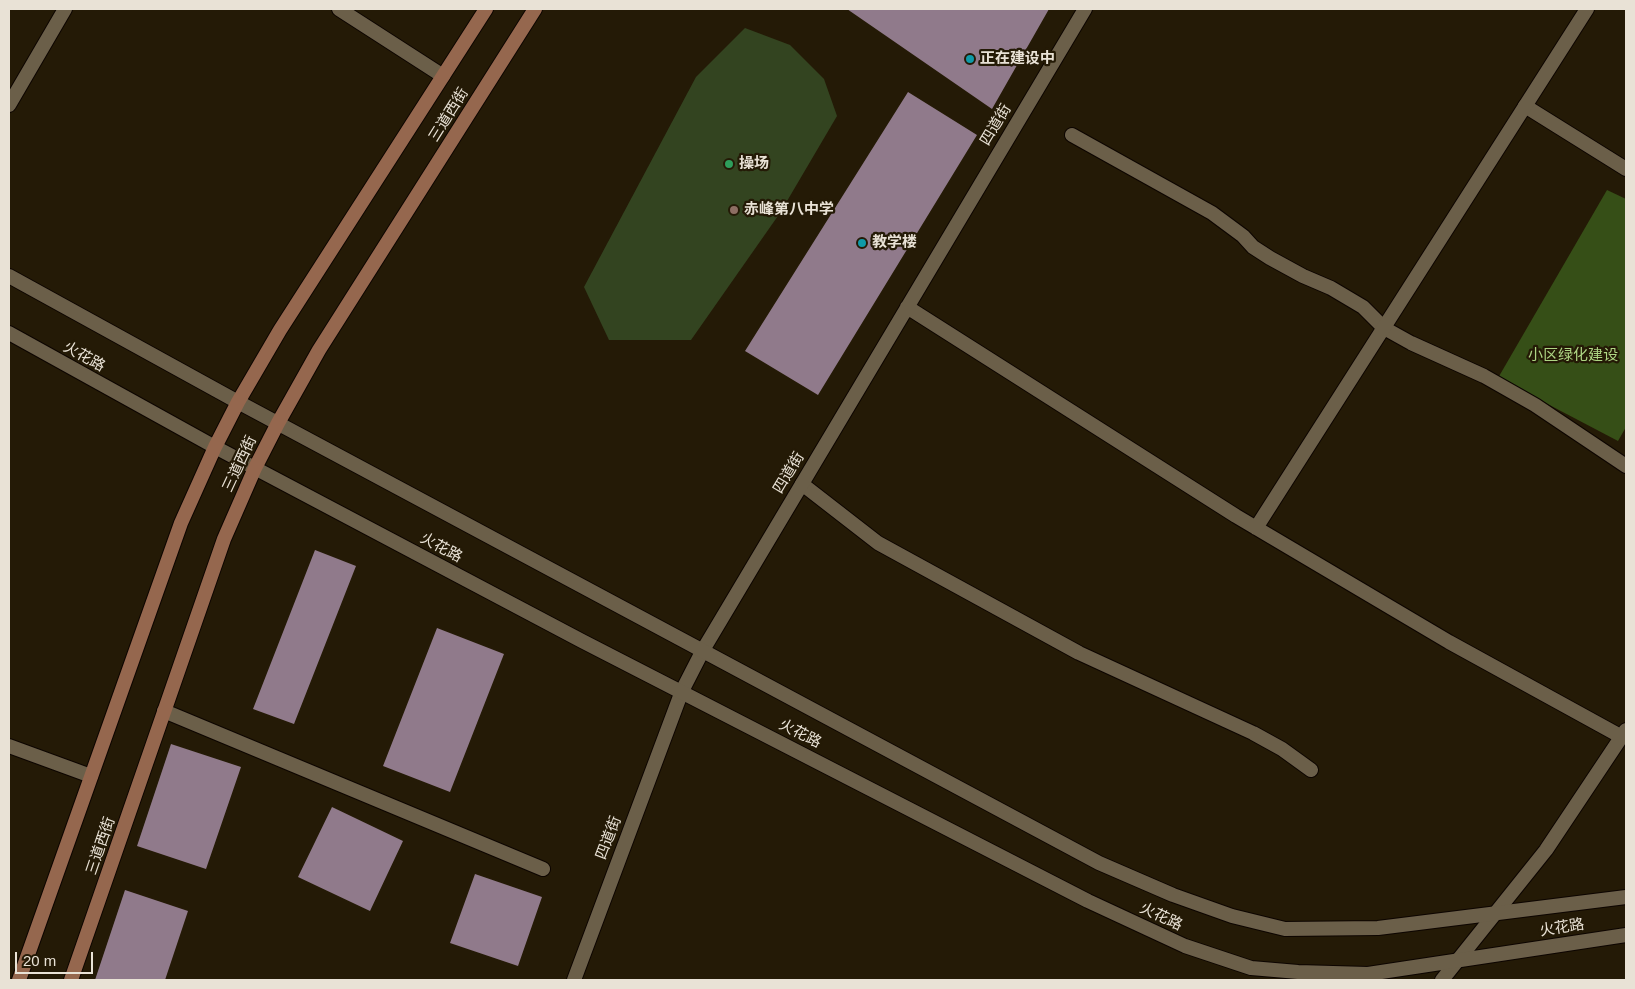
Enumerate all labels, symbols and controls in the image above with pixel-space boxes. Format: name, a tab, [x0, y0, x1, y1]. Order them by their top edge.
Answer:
place label: 正在建设中	[980, 50, 1055, 68]
marker: 正在建设中	[964, 53, 976, 65]
street label: 三道西街	[425, 85, 473, 145]
street label: 四道街	[977, 101, 1015, 149]
place label: 操场	[739, 155, 769, 173]
marker: 操场	[723, 158, 735, 170]
place label: 赤峰第八中学	[744, 201, 834, 219]
marker: 赤峰第八中学	[728, 204, 740, 216]
place label: 教学楼	[872, 234, 917, 252]
marker: 教学楼	[856, 237, 868, 249]
street label: 火花路	[60, 338, 108, 376]
park label: 小区绿化建设	[1528, 347, 1618, 365]
street label: 三道西街	[219, 433, 261, 495]
street label: 四道街	[770, 449, 808, 497]
street label: 火花路	[417, 529, 465, 567]
street label: 火花路	[776, 716, 824, 752]
street label: 四道街	[593, 814, 625, 862]
street label: 三道西街	[83, 815, 119, 877]
street label: 火花路	[1137, 899, 1185, 935]
street label: 火花路	[1538, 916, 1586, 940]
scale bar	[18, 942, 95, 974]
text: 20 m	[23, 952, 56, 969]

